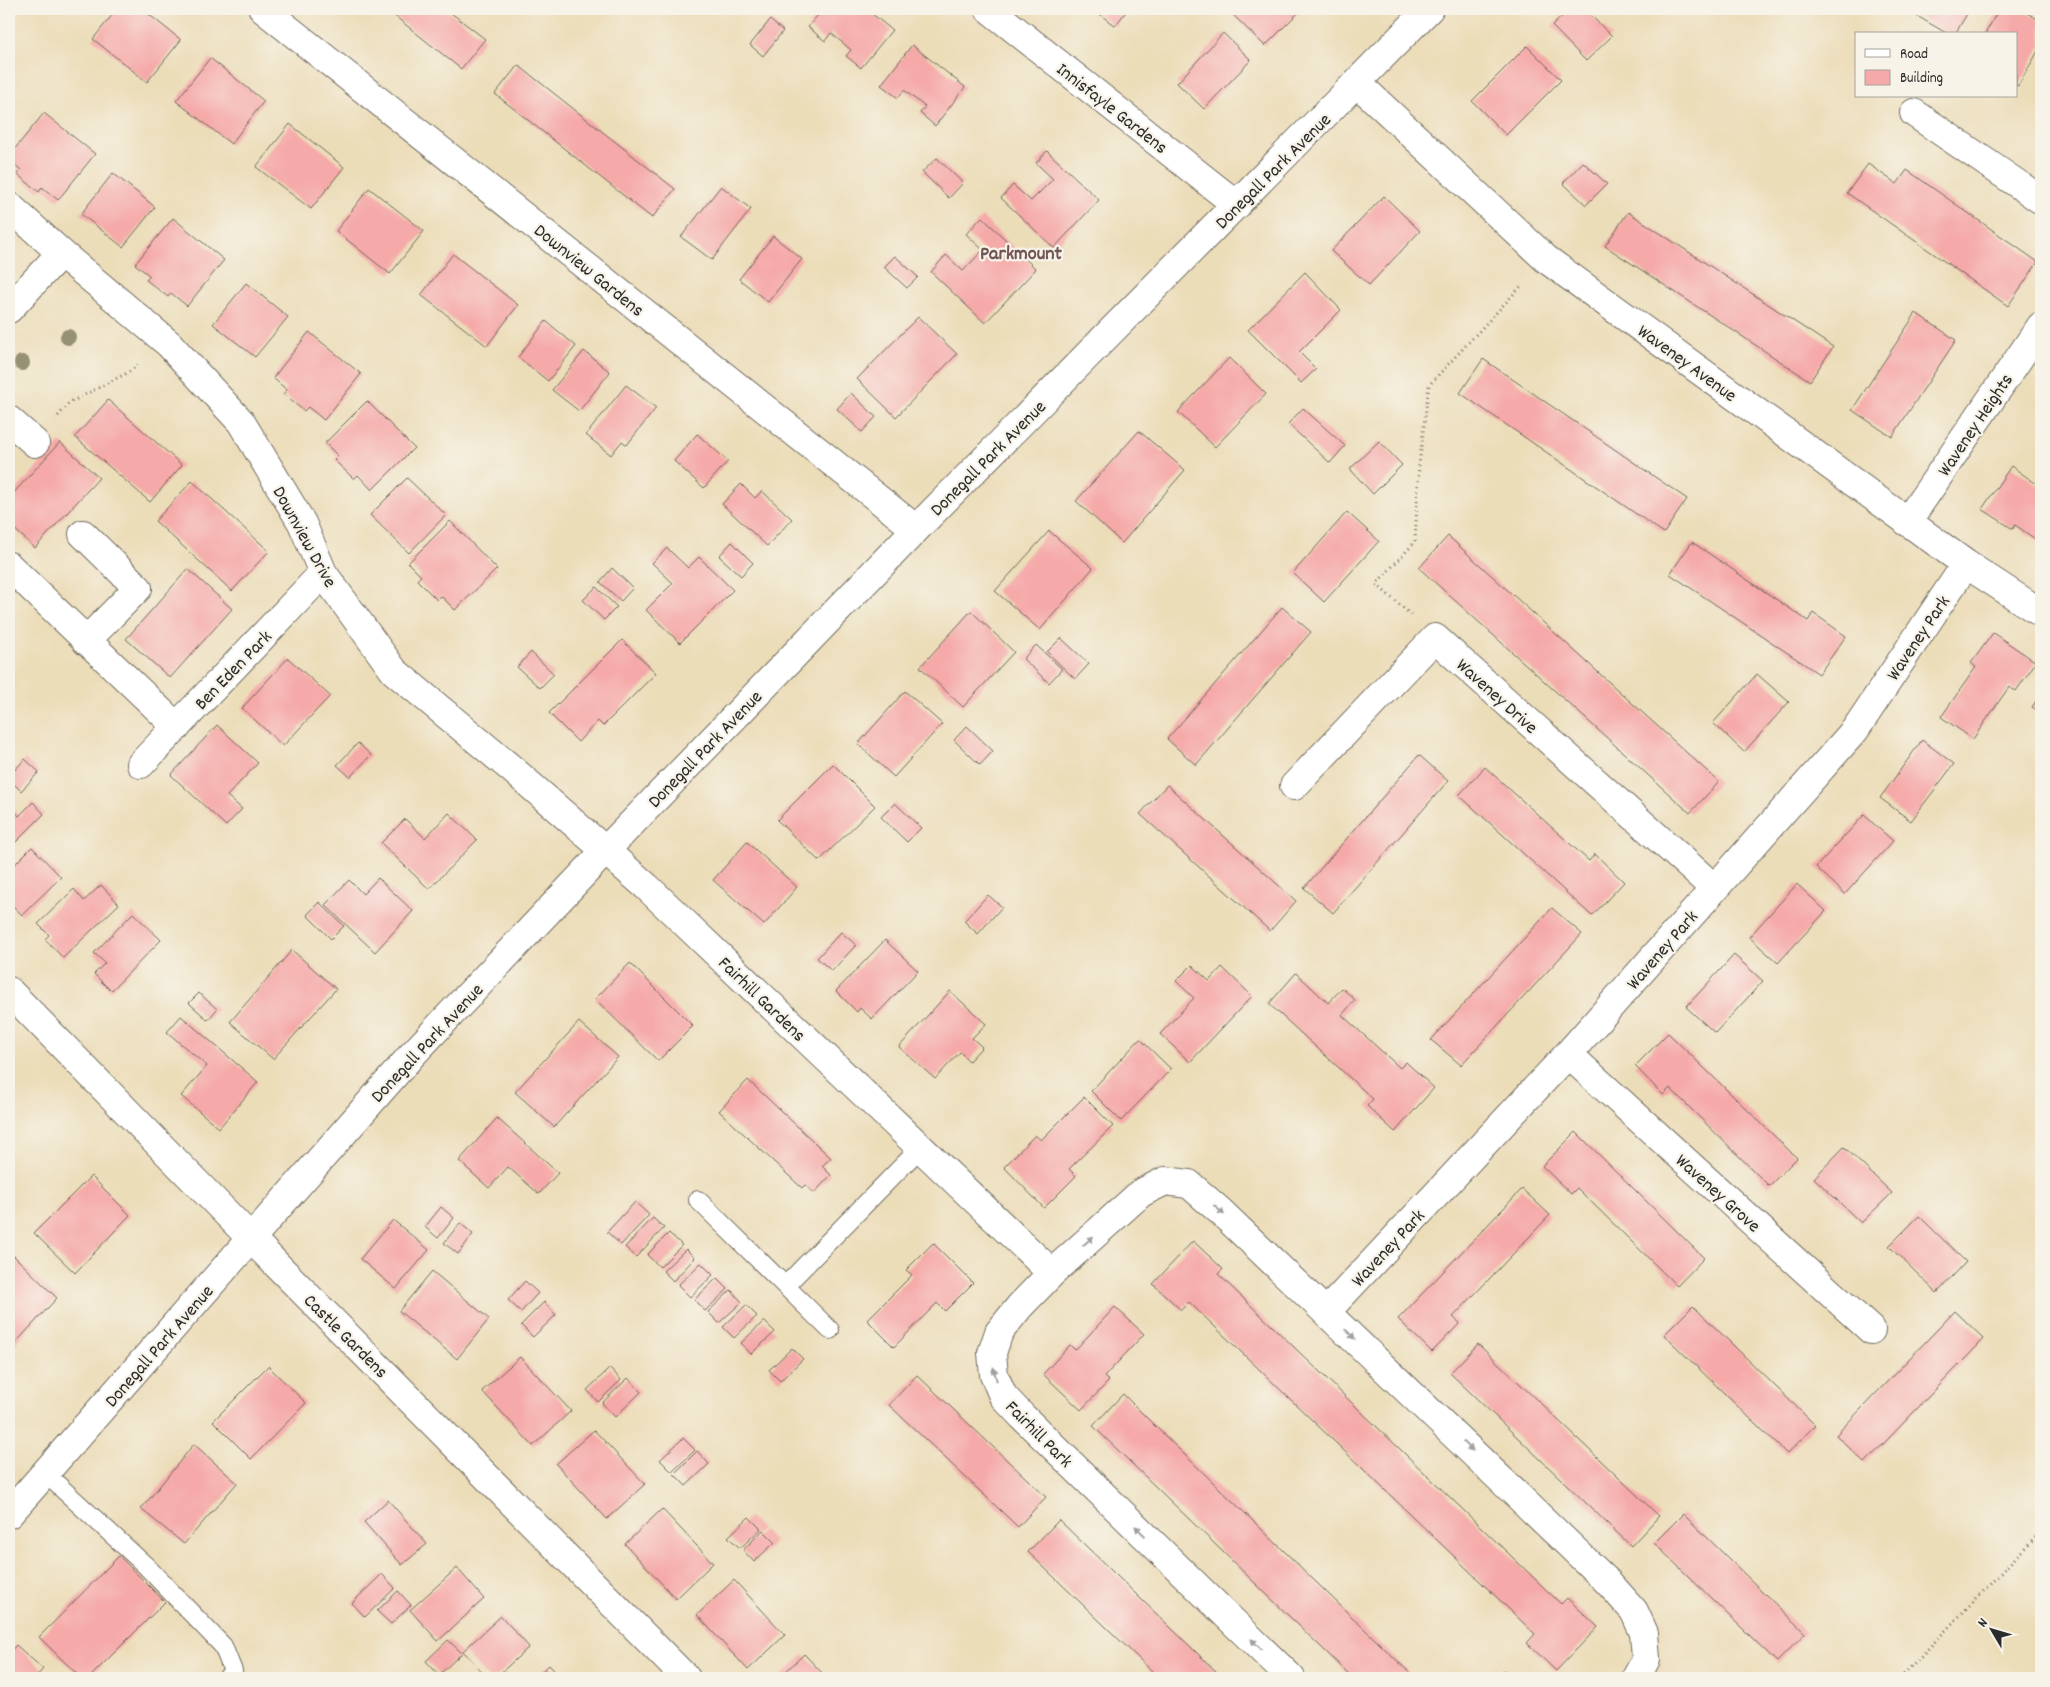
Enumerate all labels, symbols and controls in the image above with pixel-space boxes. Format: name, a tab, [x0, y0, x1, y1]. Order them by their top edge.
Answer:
legend	[1855, 32, 2018, 98]
text: Road	[1900, 44, 1928, 66]
street label: Innisfayle Gardens	[1049, 58, 1172, 162]
text: Building	[1900, 68, 1943, 90]
street label: Donegall Park Avenue	[1210, 108, 1339, 237]
street label: Downview Gardens	[527, 219, 649, 325]
district label: Parkmount	[980, 241, 1063, 269]
street label: Waveney Avenue	[1631, 319, 1741, 410]
street label: Waveney Heights	[1932, 369, 2021, 483]
street label: Donegall Park Avenue	[925, 395, 1054, 524]
street label: Downview Drive	[264, 482, 342, 593]
street label: Waveney Park	[1881, 591, 1959, 687]
street label: Ben Eden Park	[189, 625, 280, 717]
street label: Waveney Drive	[1449, 653, 1543, 742]
street label: Donegall Park Avenue	[643, 685, 770, 815]
street label: Waveney Park	[1621, 905, 1706, 997]
street label: Fairhill Gardens	[711, 952, 811, 1050]
street label: Donegall Park Avenue	[366, 979, 491, 1110]
street label: Waveney Grove	[1668, 1149, 1765, 1240]
street label: Waveney Park	[1346, 1204, 1433, 1294]
one-way arrow	[1213, 1205, 1226, 1216]
one-way arrow	[1082, 1235, 1094, 1247]
street label: Donegall Park Avenue	[100, 1280, 222, 1415]
street label: Castle Gardens	[296, 1289, 393, 1386]
one-way arrow	[1344, 1328, 1356, 1340]
one-way arrow	[991, 1367, 999, 1382]
street label: Fairhill Park	[998, 1396, 1078, 1476]
one-way arrow	[1461, 1440, 1473, 1452]
one-way arrow	[1134, 1525, 1146, 1537]
north arrow	[1968, 1604, 2018, 1654]
text: N	[1973, 1614, 1993, 1632]
one-way arrow	[1250, 1638, 1262, 1650]

